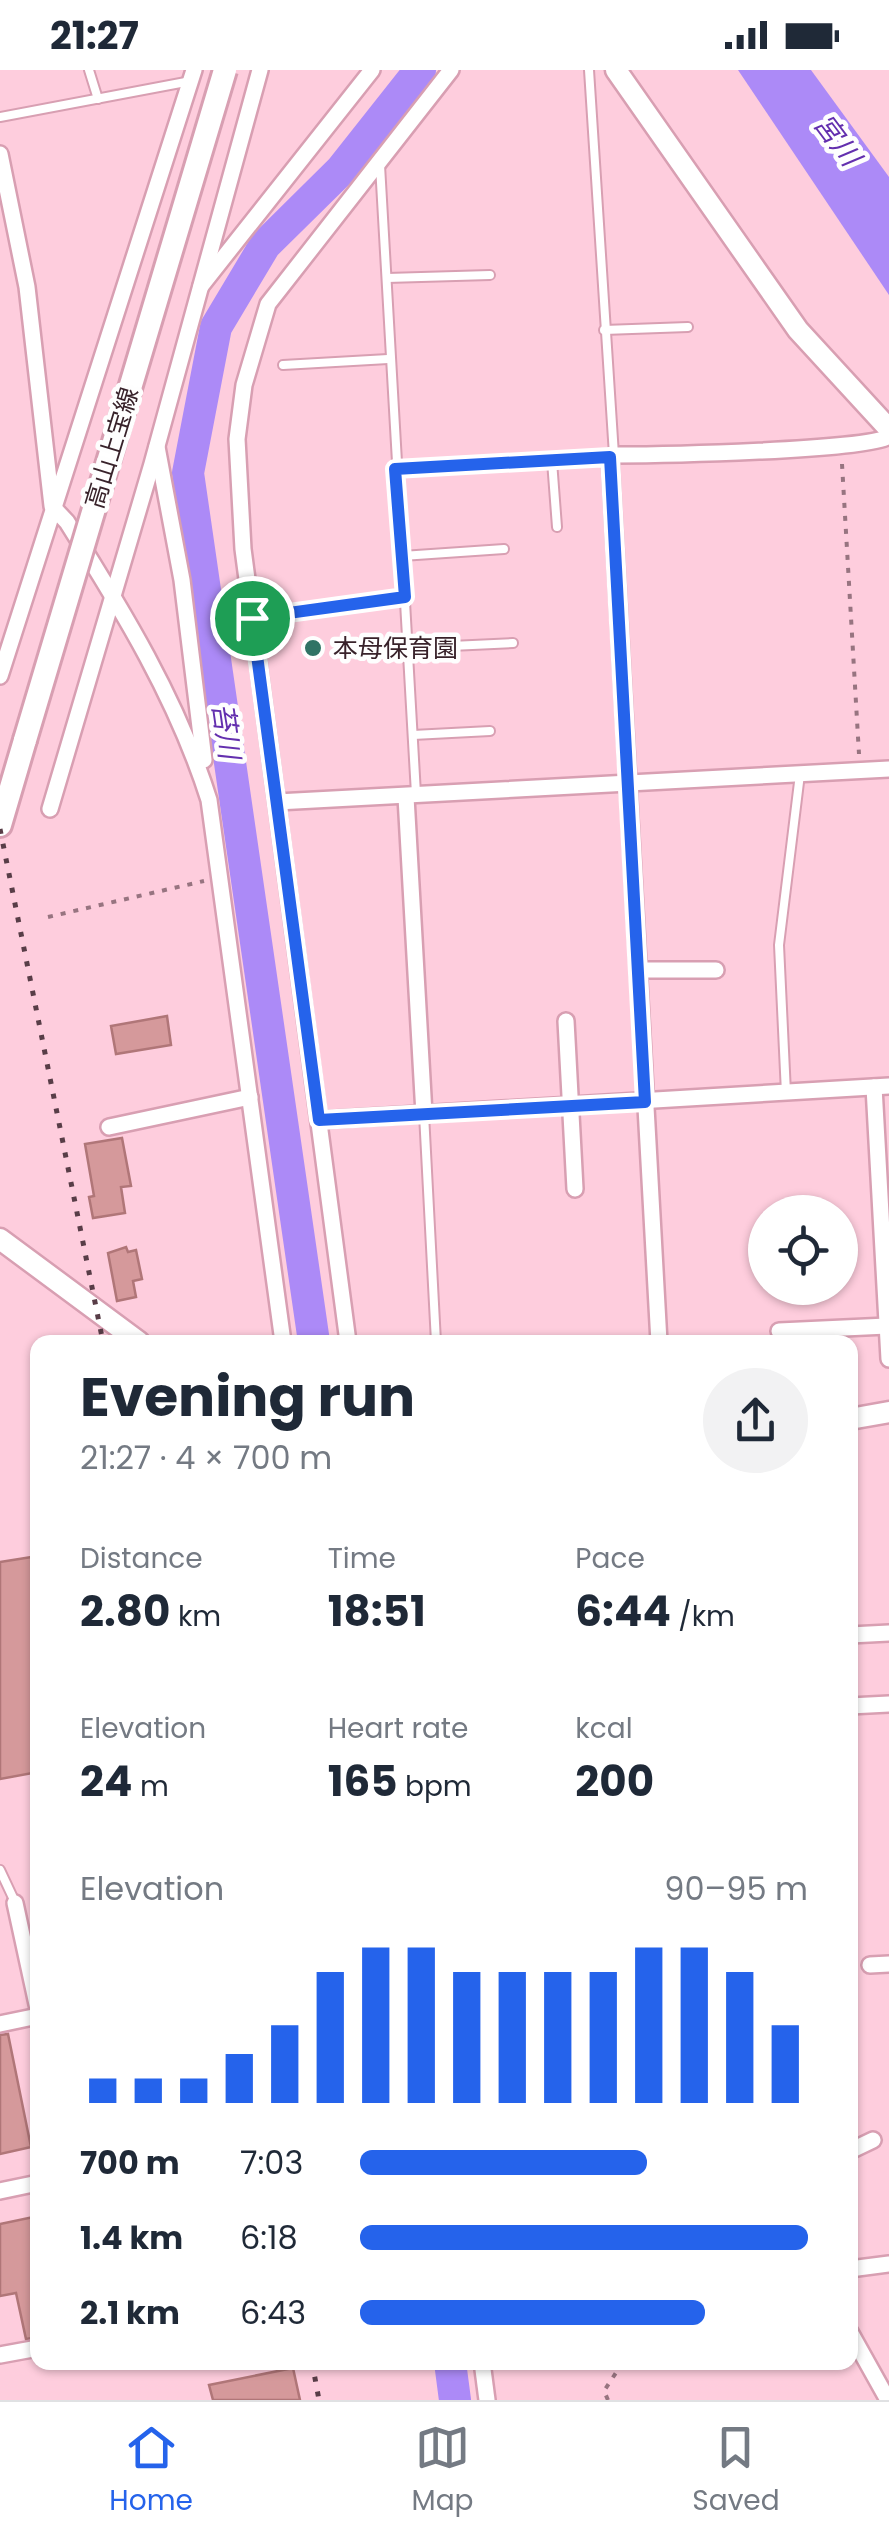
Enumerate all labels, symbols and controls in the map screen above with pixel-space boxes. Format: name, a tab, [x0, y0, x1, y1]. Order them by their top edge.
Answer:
text: 21:27	[50, 9, 139, 62]
water label: 宮川	[805, 106, 871, 176]
street label: 高山上宝線	[77, 383, 147, 513]
pin	[210, 576, 295, 661]
icon: arrive	[225, 591, 280, 646]
place label: 本母保育園	[333, 631, 458, 666]
marker: 本母保育園	[302, 637, 324, 659]
water label: 苔川	[203, 701, 250, 764]
map controls	[748, 1195, 858, 1305]
button: locate	[748, 1195, 858, 1305]
text: Evening run	[80, 1358, 415, 1435]
button: share	[703, 1368, 808, 1473]
text: 21:27 · 4 × 700 m	[80, 1435, 332, 1480]
text: Distance	[80, 1539, 203, 1578]
text: Time	[328, 1539, 396, 1578]
text: Pace	[575, 1539, 645, 1578]
text: 2.80	[80, 1582, 170, 1641]
text: 18:51	[328, 1582, 426, 1641]
text: 6:44	[575, 1582, 671, 1641]
text: km	[170, 1597, 221, 1636]
text: /km	[671, 1597, 735, 1636]
text: Elevation	[80, 1709, 206, 1748]
text: Heart rate	[328, 1709, 468, 1748]
text: kcal	[575, 1709, 633, 1748]
text: 24	[80, 1752, 132, 1811]
text: 165	[328, 1752, 398, 1811]
text: 200	[575, 1752, 654, 1811]
text: m	[132, 1767, 169, 1806]
text: bpm	[398, 1767, 472, 1806]
text: Elevation	[80, 1866, 224, 1911]
text: 90–95 m	[664, 1866, 808, 1911]
text: 700 m	[80, 2140, 180, 2185]
text: 7:03	[240, 2140, 303, 2185]
text: 1.4 km	[80, 2215, 183, 2260]
text: 6:18	[240, 2215, 298, 2260]
text: 2.1 km	[80, 2290, 180, 2335]
text: 6:43	[240, 2290, 306, 2335]
tab: Home	[109, 2420, 193, 2522]
tab: Map	[412, 2420, 474, 2522]
tab: Saved	[692, 2420, 780, 2522]

